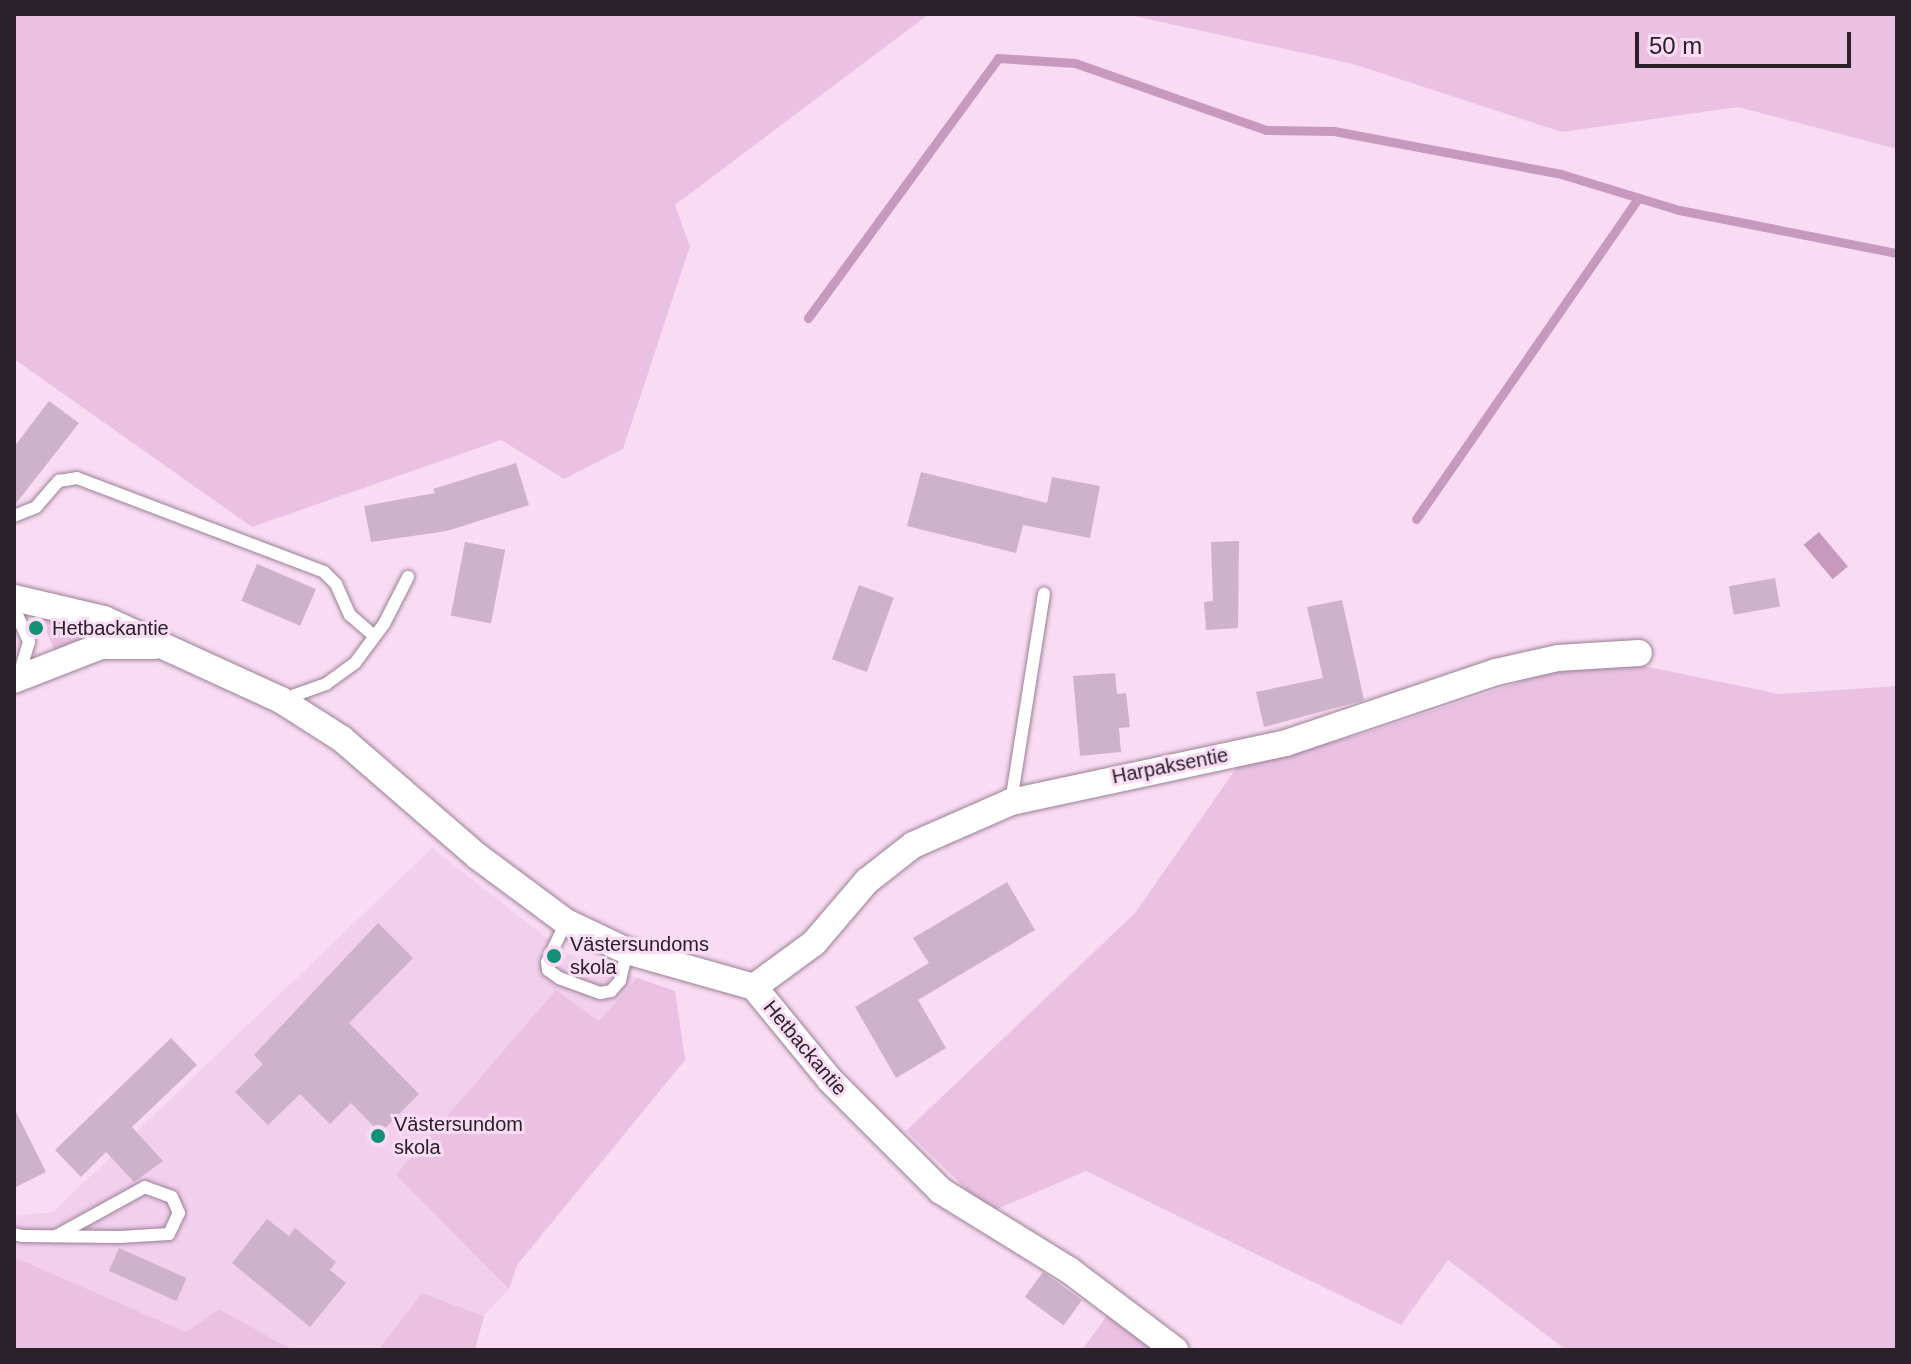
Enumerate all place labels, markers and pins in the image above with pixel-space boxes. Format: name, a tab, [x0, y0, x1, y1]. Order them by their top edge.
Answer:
place label: Hetbackantie	[52, 616, 169, 640]
marker: Hetbackantie	[27, 619, 45, 637]
place label: Västersundoms skola	[570, 932, 709, 979]
marker: Västersundoms skola	[545, 947, 563, 965]
place label: Västersundom skola	[394, 1112, 523, 1159]
marker: Västersundom skola	[369, 1127, 387, 1145]

